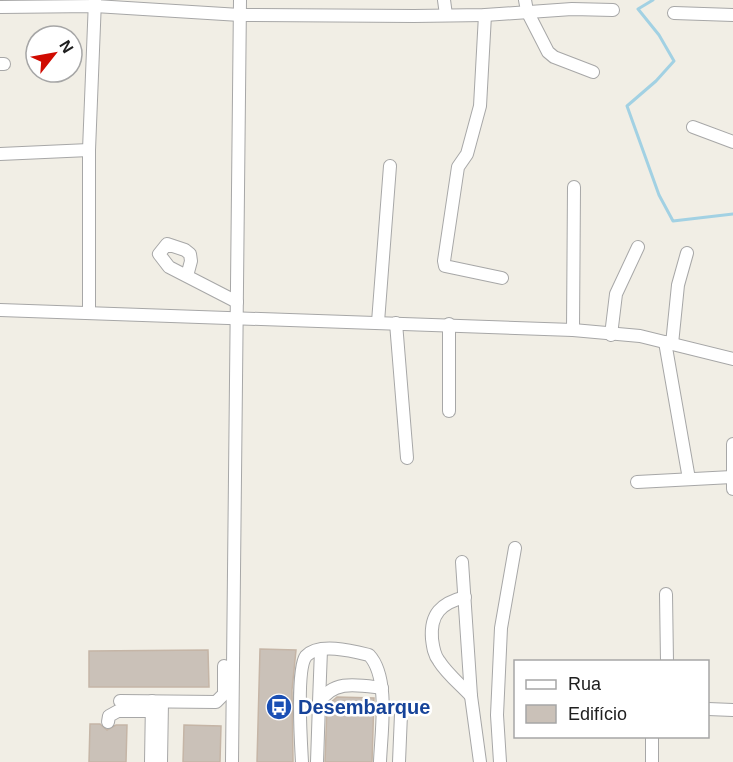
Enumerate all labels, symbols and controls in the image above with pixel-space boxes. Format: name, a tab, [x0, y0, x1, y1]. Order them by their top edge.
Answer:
north arrow	[24, 24, 84, 84]
text: N	[56, 37, 77, 56]
legend	[514, 660, 709, 738]
text: Rua	[568, 674, 602, 694]
bus stop icon: Desembarque	[264, 692, 294, 722]
place label: Desembarque	[298, 696, 430, 718]
text: Edifício	[568, 704, 627, 724]

